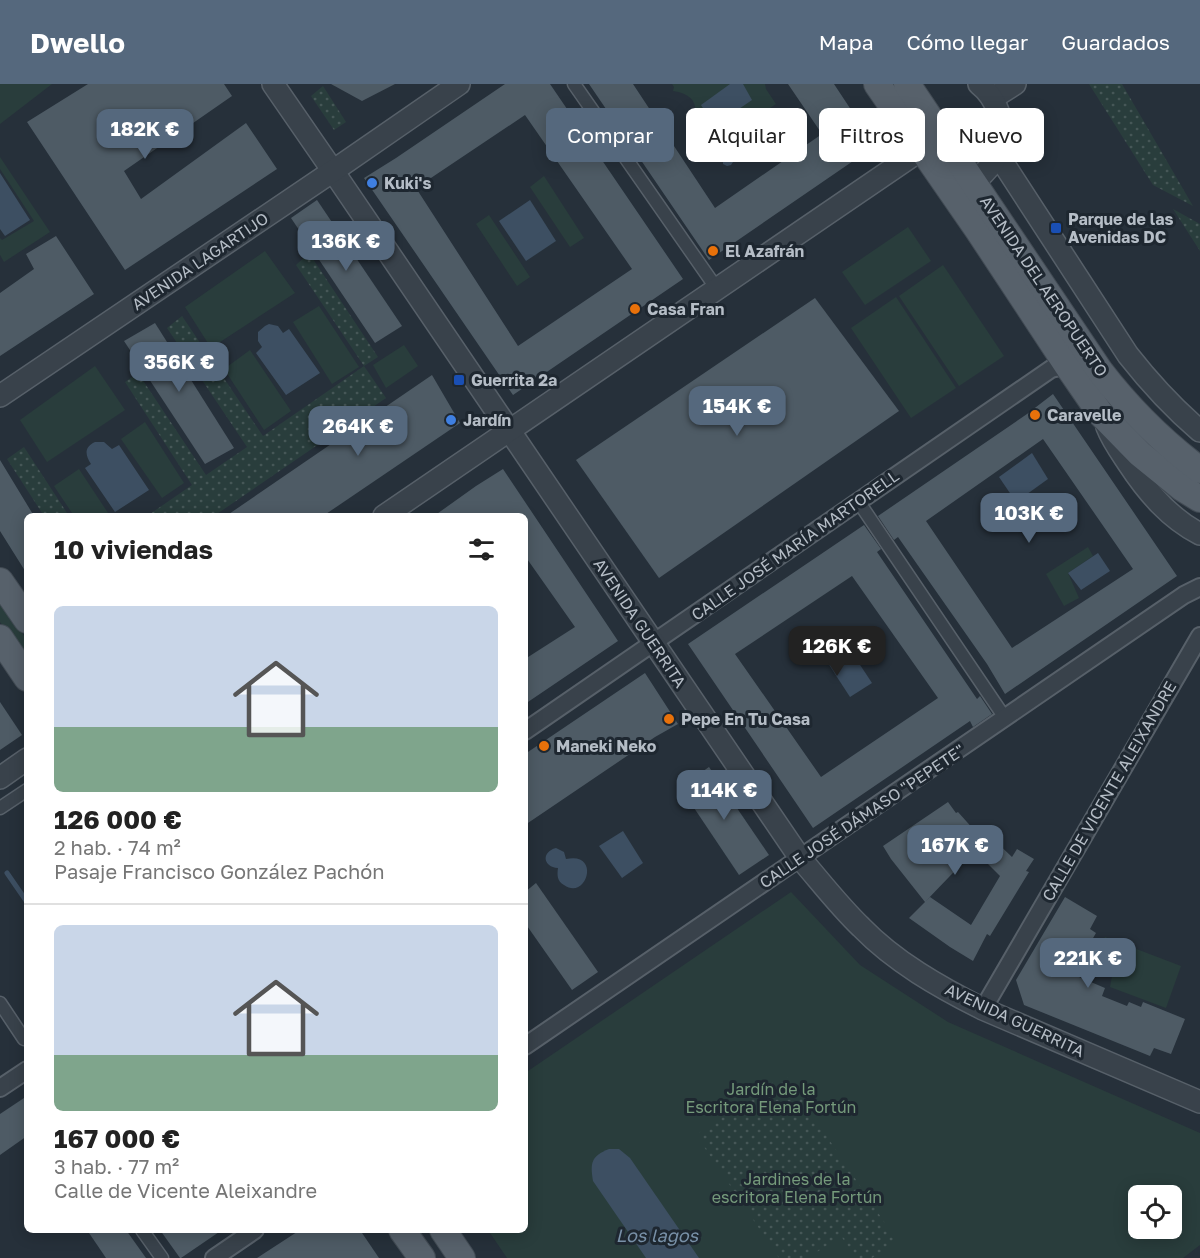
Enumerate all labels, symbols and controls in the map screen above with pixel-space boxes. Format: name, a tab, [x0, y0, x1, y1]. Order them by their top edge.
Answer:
text: Dwello	[30, 26, 125, 59]
text: Mapa	[819, 29, 874, 55]
text: Cómo llegar	[907, 29, 1028, 55]
text: Guardados	[1061, 29, 1170, 55]
chip: Comprar	[546, 108, 674, 162]
chip: Alquilar	[686, 108, 807, 162]
chip: Filtros	[819, 108, 925, 162]
chip: Nuevo	[937, 108, 1044, 162]
pin: 182K €	[96, 109, 194, 160]
text: 182K €	[111, 116, 179, 140]
place label: Kuki's	[384, 173, 431, 193]
marker: Kuki's	[365, 176, 379, 190]
street label: AVENIDA DEL AEROPUERTO	[976, 192, 1112, 380]
street label: AVENIDA LAGARTIJO	[128, 208, 272, 314]
place label: Parque de las Avenidas DC	[1068, 209, 1173, 247]
pin: 136K €	[297, 221, 395, 272]
marker: Parque de las Avenidas DC	[1049, 221, 1063, 235]
text: 136K €	[312, 228, 380, 252]
place label: El Azafrán	[725, 241, 804, 261]
marker: El Azafrán	[706, 244, 720, 258]
place label: Casa Fran	[647, 299, 724, 319]
marker: Casa Fran	[628, 302, 642, 316]
pin: 356K €	[130, 342, 228, 393]
text: 356K €	[144, 349, 214, 373]
place label: Guerrita 2ª	[471, 370, 557, 390]
marker: Guerrita 2ª	[452, 373, 466, 387]
pin: 154K €	[688, 386, 786, 437]
text: 154K €	[703, 393, 771, 417]
place label: Caravelle	[1047, 405, 1121, 425]
pin: 264K €	[309, 406, 407, 457]
marker: Caravelle	[1028, 408, 1042, 422]
place label: Jardín	[463, 410, 511, 430]
text: 264K €	[323, 413, 394, 437]
marker: Jardín	[444, 413, 458, 427]
street label: CALLE JOSÉ MARÍA MARTORELL	[687, 466, 903, 624]
pin: 103K €	[980, 493, 1078, 544]
text: 103K €	[994, 500, 1064, 524]
icon: filters	[465, 533, 498, 566]
text: 10 viviendas	[54, 534, 213, 565]
street label: AVENIDA GUERRITA	[589, 555, 691, 692]
pin: 126K €	[788, 626, 886, 677]
text: 126K €	[803, 633, 871, 657]
icon: home	[222, 645, 330, 753]
street label: CALLE DE VICENTE ALEIXANDRE	[1038, 677, 1180, 905]
place label: Pepe En Tu Casa	[681, 709, 810, 729]
marker: Pepe En Tu Casa	[662, 712, 676, 726]
place label: Maneki Neko	[556, 736, 657, 756]
marker: Maneki Neko	[537, 739, 551, 753]
street label: CALLE JOSÉ DÁMASO "PEPETE"	[756, 740, 968, 892]
pin: 114K €	[675, 770, 773, 821]
text: 114K €	[691, 777, 757, 801]
text: 126 000 €	[54, 804, 182, 835]
pin: 167K €	[906, 825, 1004, 876]
text: 167K €	[921, 832, 989, 856]
text: 2 hab. · 74 m²	[54, 835, 181, 859]
text: Pasaje Francisco González Pachón	[54, 859, 385, 883]
pin: 221K €	[1039, 938, 1137, 989]
text: 221K €	[1054, 945, 1122, 969]
icon: home	[222, 964, 330, 1072]
street label: AVENIDA GUERRITA	[942, 979, 1088, 1061]
park label: Jardín de la Escritora Elena Fortún	[686, 1079, 856, 1117]
text: 167 000 €	[54, 1123, 180, 1154]
text: 3 hab. · 77 m²	[54, 1154, 179, 1178]
park label: Jardines de la escritora Elena Fortún	[712, 1169, 882, 1207]
text: Calle de Vicente Aleixandre	[54, 1178, 317, 1202]
map controls	[1128, 1185, 1182, 1239]
button: locate	[1128, 1185, 1182, 1239]
water label: Los lagos	[616, 1224, 700, 1246]

